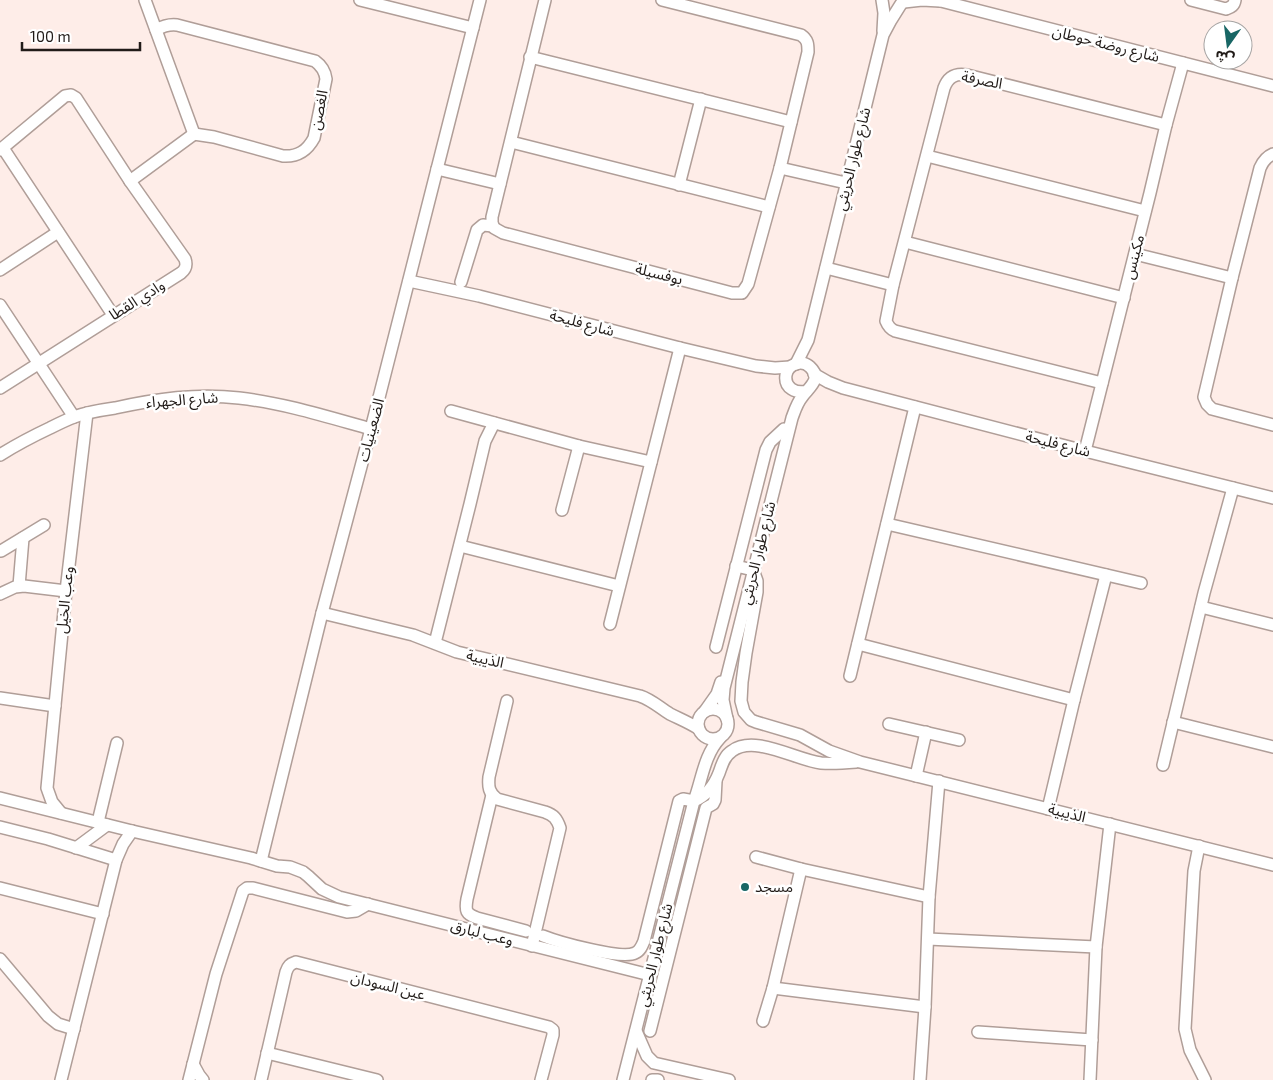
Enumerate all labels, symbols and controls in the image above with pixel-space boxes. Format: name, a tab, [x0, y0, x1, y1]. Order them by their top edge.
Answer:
scale bar	[22, 20, 140, 52]
north arrow	[1203, 20, 1253, 70]
street label: شارع روضة حوطان	[1050, 21, 1162, 69]
text: 100 m	[30, 27, 71, 45]
text: ش	[1213, 48, 1236, 69]
street label: الصرفة	[960, 66, 1004, 93]
street label: الغصن	[305, 88, 332, 132]
street label: شارع طوار الحريثي	[830, 105, 878, 213]
street label: مكينس	[1119, 233, 1148, 281]
street label: بوفسيلة	[634, 258, 685, 289]
street label: وادي القطا	[105, 275, 169, 326]
street label: شارع فليحة	[547, 305, 617, 343]
street label: شارع الجهراء	[145, 387, 219, 414]
street label: الضعينيات	[353, 396, 387, 464]
street label: شارع فليحة	[1023, 426, 1093, 464]
street label: شارع طوار الحريثي	[735, 499, 783, 607]
street label: وعب الخيل	[52, 565, 77, 635]
street label: الذيبية	[465, 645, 506, 671]
street label: الذيبية	[1047, 799, 1088, 825]
place label: مسجد	[755, 877, 793, 895]
marker: مسجد	[739, 881, 751, 893]
street label: شارع طوار الحريثي	[632, 901, 680, 1009]
street label: وعب لبارق	[449, 916, 516, 949]
street label: عين السودان	[349, 967, 428, 1004]

